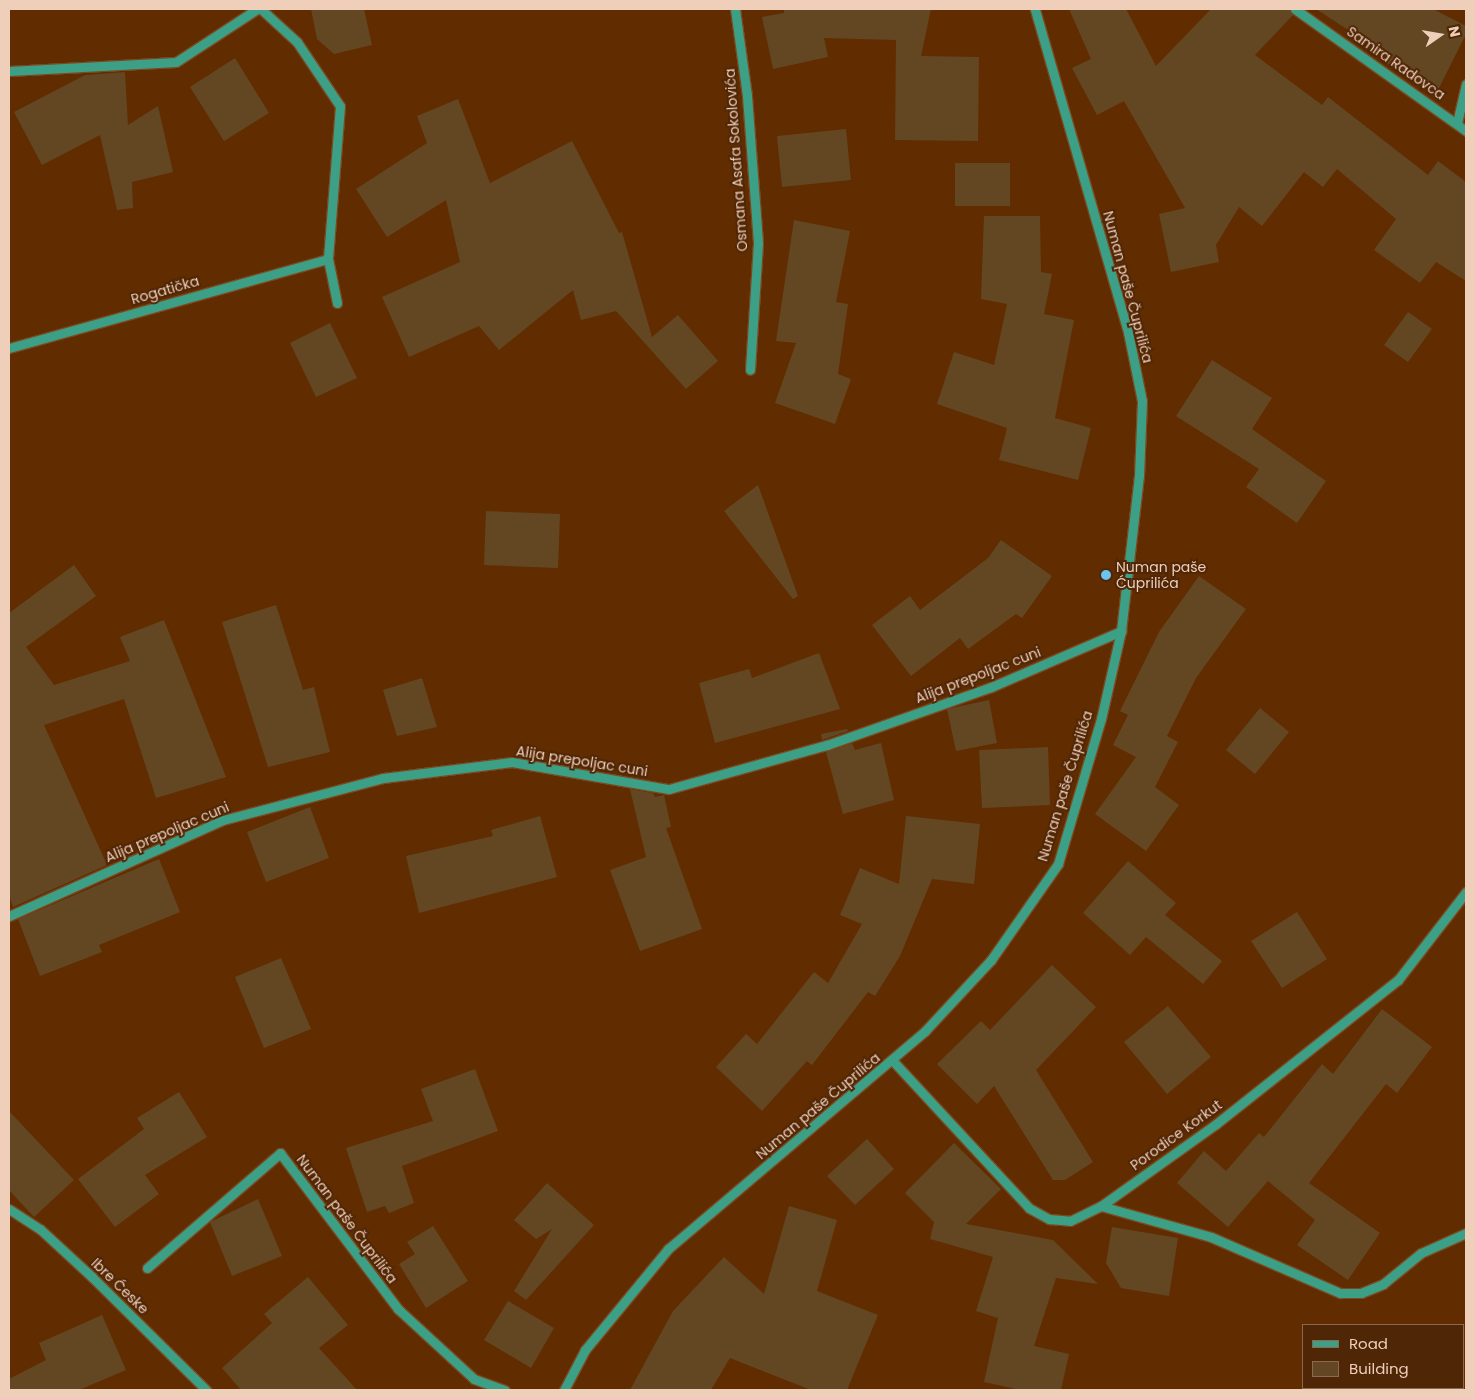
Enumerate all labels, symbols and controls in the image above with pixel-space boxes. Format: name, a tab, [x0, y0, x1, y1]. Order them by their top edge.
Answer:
north arrow	[1415, 10, 1465, 60]
street label: Samira Radovca	[1344, 23, 1448, 103]
text: N	[1444, 24, 1466, 39]
street label: Osmana Asafa Sokolovića	[721, 68, 751, 252]
street label: Numan paše Čuprilića	[1100, 209, 1156, 365]
street label: Rogatička	[129, 272, 201, 308]
place label: Numan paše Ćuprilića	[1116, 559, 1206, 592]
marker: Numan paše Ćuprilića	[1100, 569, 1112, 581]
street label: Alija prepoljac cuni	[913, 643, 1043, 707]
street label: Numan paše Čuprilića	[1034, 709, 1096, 863]
street label: Alija prepoljac cuni	[515, 742, 649, 780]
street label: Alija prepoljac cuni	[102, 798, 232, 866]
street label: Numan paše Čuprilića	[753, 1049, 883, 1163]
street label: Porodice Korkut	[1127, 1096, 1225, 1174]
street label: Numan paše Čuprilića	[293, 1151, 401, 1287]
street label: Ibre Ćeske	[88, 1255, 152, 1317]
legend	[1302, 1324, 1465, 1389]
text: Road	[1349, 1333, 1388, 1354]
text: Building	[1349, 1358, 1409, 1379]

